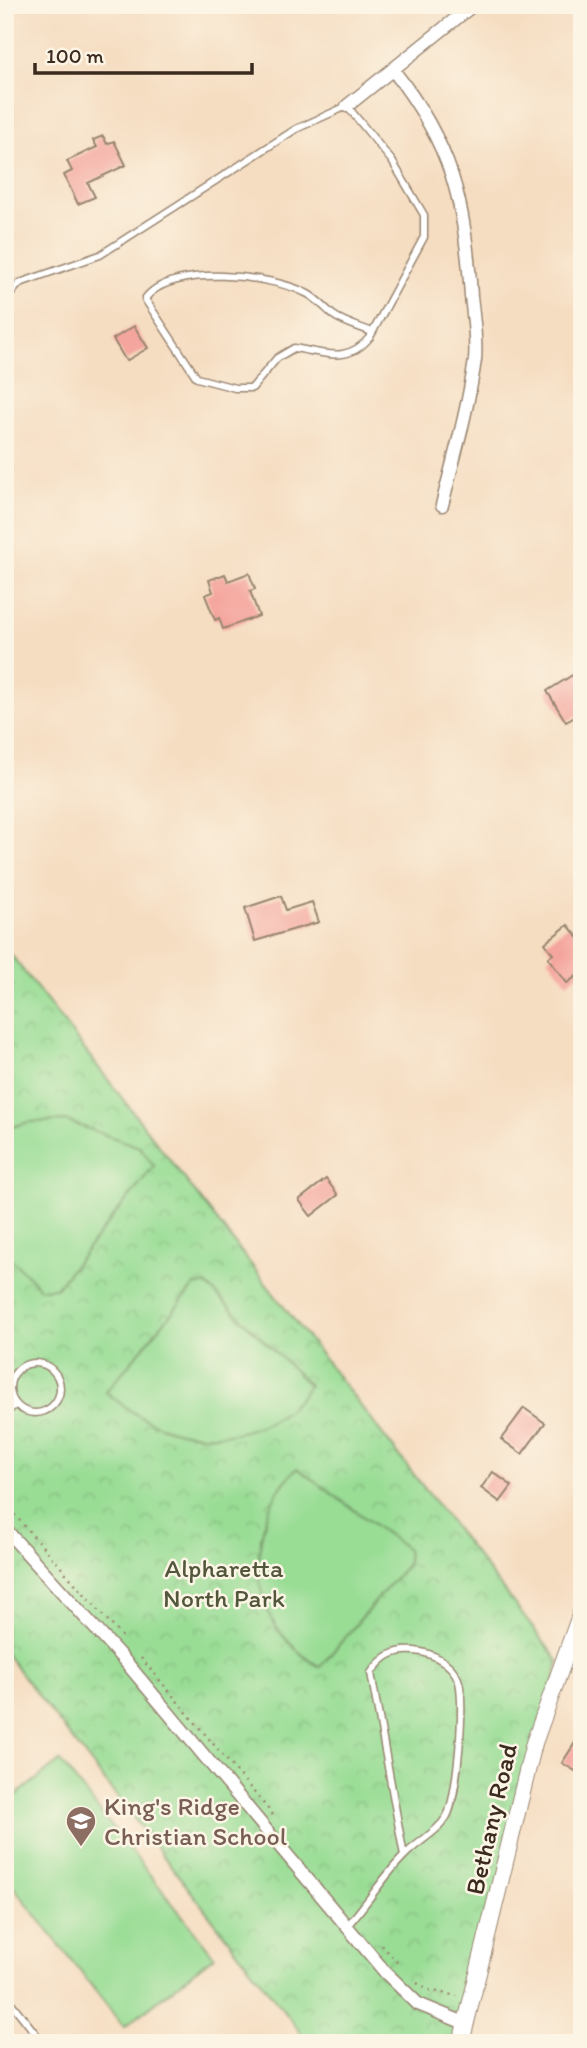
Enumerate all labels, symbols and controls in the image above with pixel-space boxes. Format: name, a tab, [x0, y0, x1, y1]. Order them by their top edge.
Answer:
scale bar	[35, 32, 252, 76]
text: 100 m	[46, 43, 104, 68]
park label: Alpharetta North Park	[163, 1552, 285, 1614]
street label: Bethany Road	[458, 1740, 524, 1898]
place label: King's Ridge Christian School	[104, 1790, 287, 1852]
school or university icon: King's Ridge Christian School	[64, 1804, 98, 1848]

